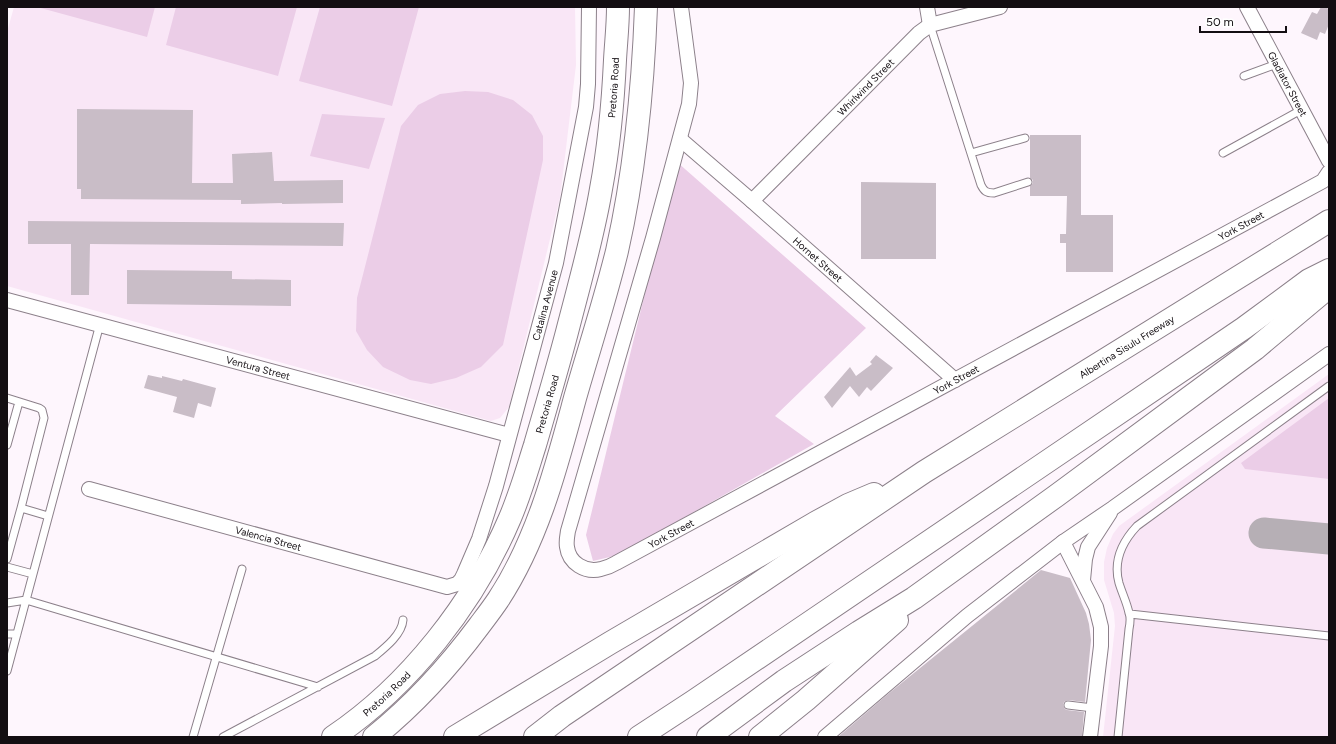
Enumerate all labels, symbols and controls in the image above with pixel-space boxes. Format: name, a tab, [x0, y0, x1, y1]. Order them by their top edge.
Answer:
scale bar	[1200, 8, 1286, 34]
text: 50 m	[1206, 15, 1234, 29]
street label: Gladiator Street	[1265, 49, 1311, 119]
street label: Whirlwind Street	[834, 55, 897, 118]
street label: Pretoria Road	[604, 57, 622, 119]
street label: York Street	[1216, 208, 1266, 243]
street label: Hornet Street	[790, 234, 846, 285]
street label: Catalina Avenue	[529, 268, 561, 342]
street label: Albertina Sisulu Freeway	[1077, 312, 1177, 381]
street label: Ventura Street	[225, 353, 292, 382]
street label: York Street	[931, 362, 981, 397]
street label: Pretoria Road	[532, 373, 561, 435]
street label: York Street	[646, 516, 696, 551]
street label: Valencia Street	[234, 523, 303, 553]
street label: Pretoria Road	[360, 668, 413, 719]

